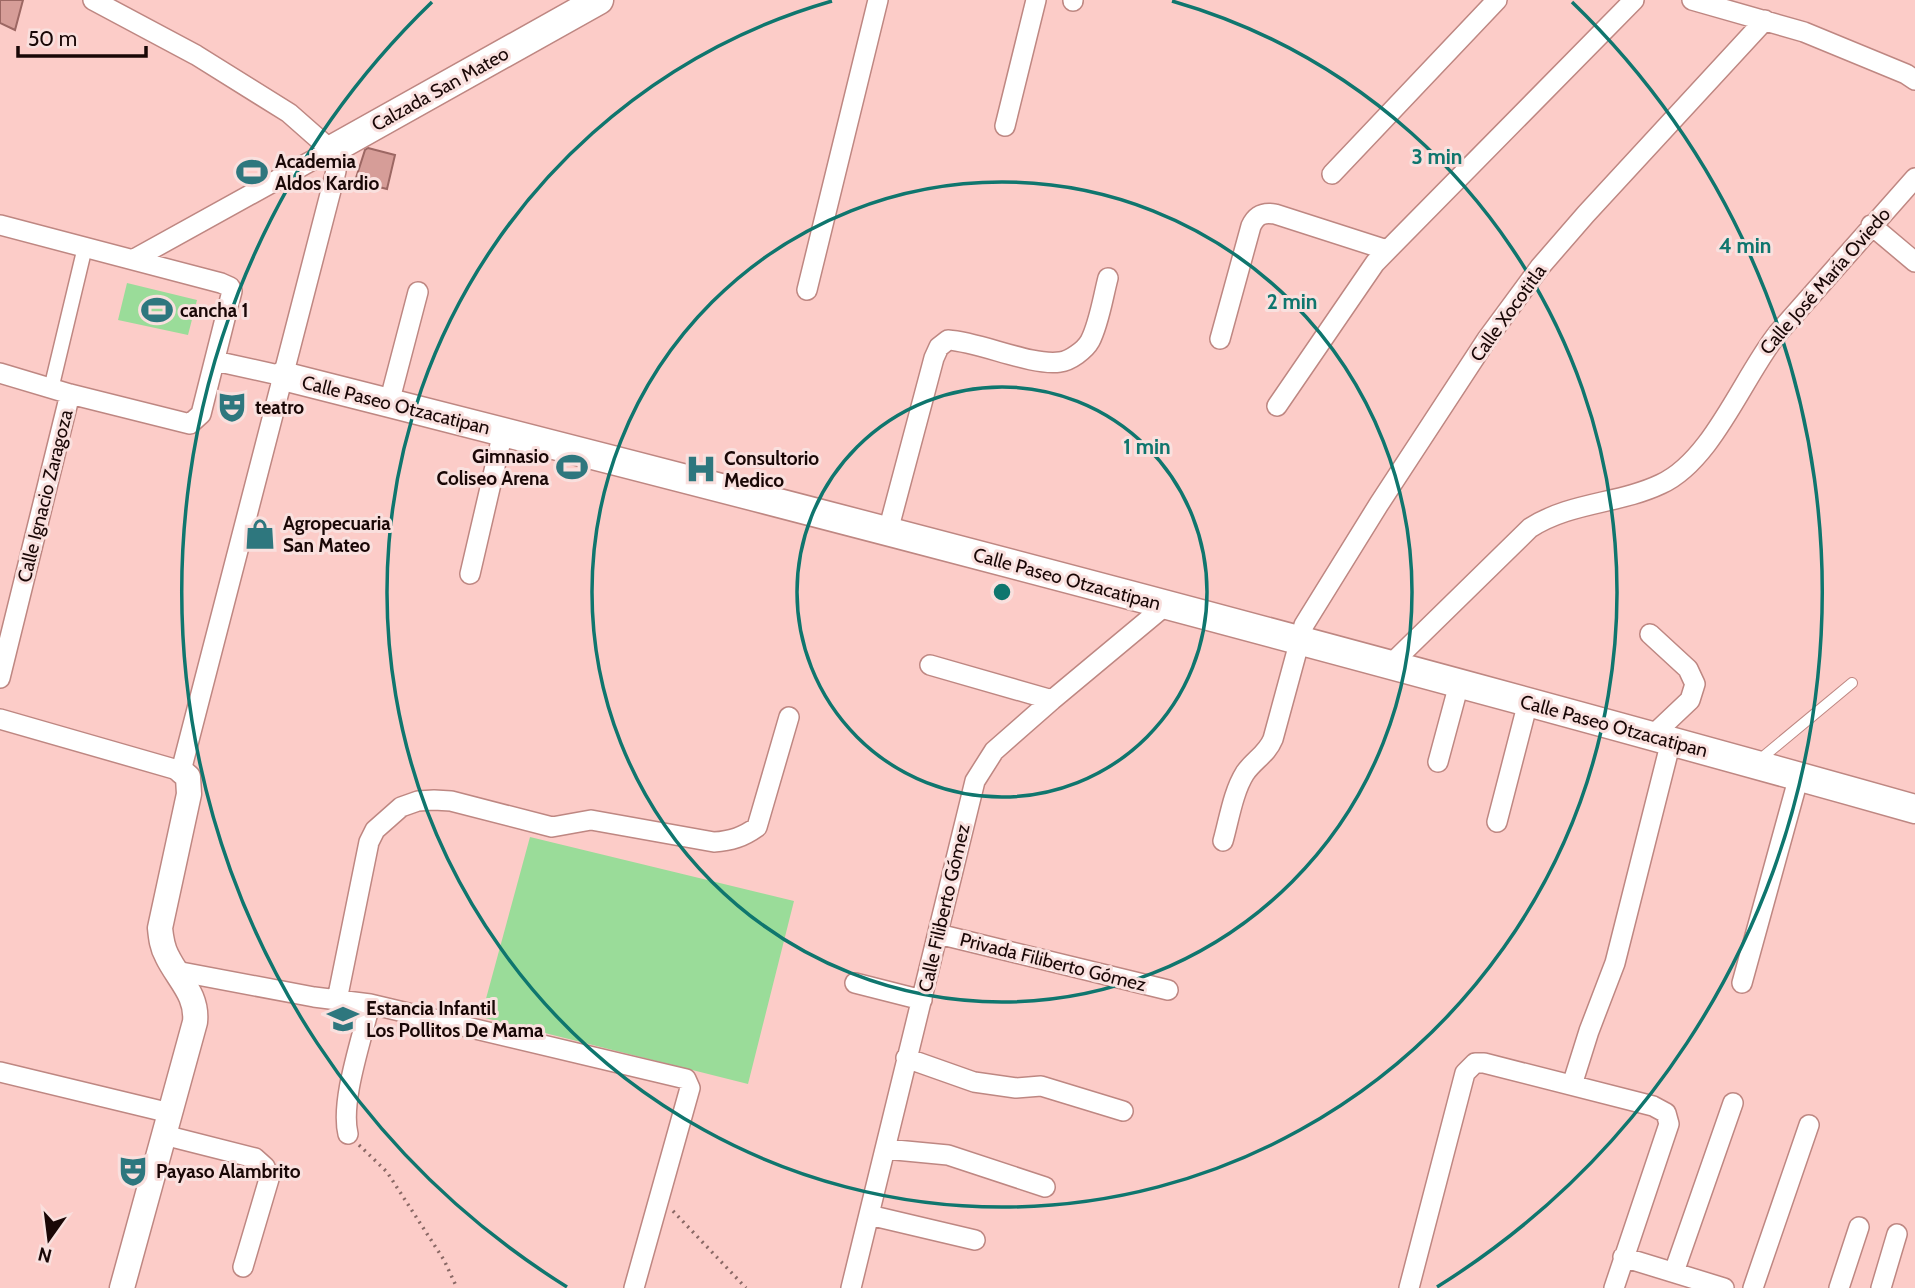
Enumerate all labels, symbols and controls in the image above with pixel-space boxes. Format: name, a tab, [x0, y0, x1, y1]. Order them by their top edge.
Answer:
scale bar	[18, 14, 145, 58]
text: 50 m	[28, 26, 77, 51]
street label: Calzada San Mateo	[367, 42, 513, 136]
text: 3 min	[1412, 144, 1462, 169]
place label: Academia Aldos Kardio	[275, 150, 379, 195]
sports icon: Academia Aldos Kardio	[235, 155, 269, 189]
street label: Calle José María Oviedo	[1755, 203, 1895, 359]
text: 4 min	[1719, 233, 1771, 258]
street label: Calle Xocotitla	[1465, 260, 1551, 366]
text: 2 min	[1267, 289, 1317, 314]
sports icon: cancha 1	[140, 293, 174, 327]
place label: cancha 1	[180, 299, 248, 322]
street label: Calle Paseo Otzacatipan	[300, 370, 492, 440]
theatre icon: teatro	[215, 390, 249, 424]
place label: teatro	[255, 396, 304, 419]
street label: Calle Ignacio Zaragoza	[12, 407, 78, 585]
text: 1 min	[1123, 434, 1171, 459]
place label: Gimnasio Coliseo Arena	[437, 445, 550, 490]
place label: Consultorio Medico	[724, 447, 819, 492]
sports icon: Gimnasio Coliseo Arena	[555, 450, 589, 484]
hospital icon: Consultorio Medico	[684, 452, 718, 486]
place label: Agropecuaria San Mateo	[283, 512, 391, 557]
shop icon: Agropecuaria San Mateo	[243, 517, 277, 551]
street label: Calle Paseo Otzacatipan	[971, 543, 1163, 615]
centre of rings	[990, 580, 1014, 604]
street label: Calle Paseo Otzacatipan	[1518, 690, 1710, 762]
street label: Calle Filiberto Gómez	[913, 822, 975, 994]
street label: Privada Filiberto Gómez	[957, 928, 1149, 996]
place label: Estancia Infantil Los Pollitos De Mama	[366, 997, 544, 1042]
school or university icon: Estancia Infantil Los Pollitos De Mama	[326, 1002, 360, 1036]
theatre icon: Payaso Alambrito	[116, 1154, 150, 1188]
place label: Payaso Alambrito	[156, 1160, 301, 1183]
north arrow	[14, 1204, 84, 1274]
text: N	[36, 1242, 54, 1268]

